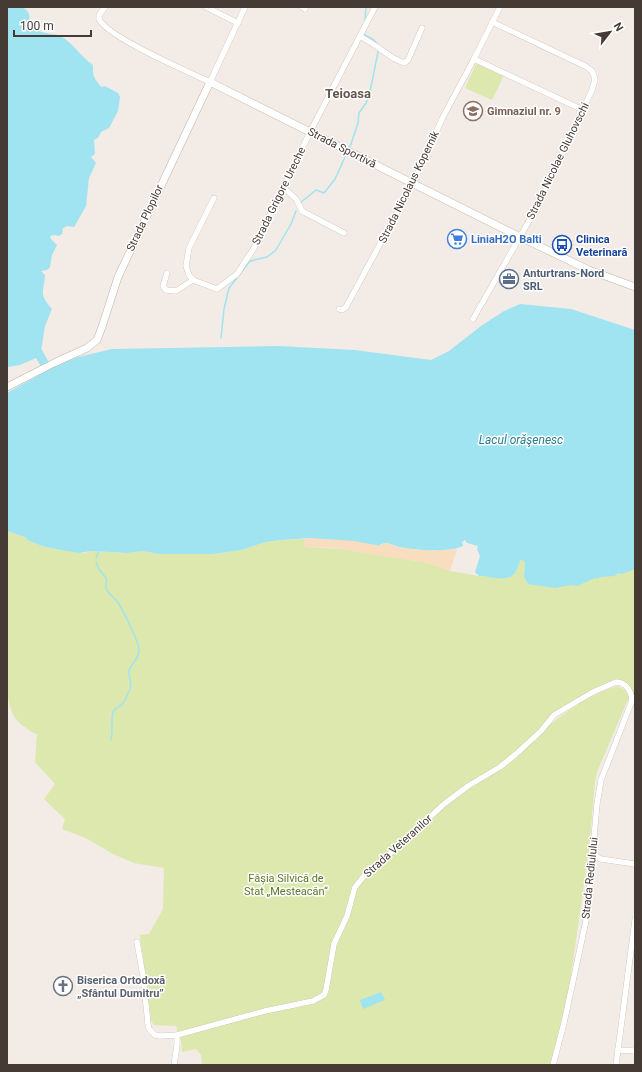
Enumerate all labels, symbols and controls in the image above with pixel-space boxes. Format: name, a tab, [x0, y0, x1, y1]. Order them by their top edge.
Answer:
scale bar	[14, 12, 91, 38]
north arrow	[590, 12, 630, 52]
text: 100 m	[20, 19, 54, 33]
text: N	[611, 20, 626, 34]
district label: Teioasa	[325, 86, 371, 101]
school or university icon: Gimnaziul nr. 9	[462, 100, 484, 122]
street label: Strada Nicolae Gluhovschi	[524, 100, 592, 222]
place label: Gimnaziul nr. 9	[487, 105, 561, 118]
street label: Strada Sportivă	[306, 125, 378, 171]
street label: Strada Nicolaus Kopernik	[376, 128, 442, 245]
street label: Strada Grigore Ureche	[250, 145, 308, 247]
street label: Strada Plopilor	[124, 182, 166, 253]
supermarket icon: LiniaH2O Balti	[446, 228, 468, 250]
place label: LiniaH2O Balti	[471, 233, 542, 246]
place label: Clinica Veterinară	[576, 233, 627, 259]
bus stop icon: Clinica Veterinară	[551, 234, 573, 256]
place label: Anturtrans-Nord SRL	[523, 267, 604, 293]
office icon: Anturtrans-Nord SRL	[498, 268, 520, 290]
water label: Lacul orăşenesc	[479, 433, 563, 447]
street label: Strada Veteranilor	[361, 812, 435, 880]
street label: Strada Rediulului	[579, 836, 601, 920]
park label: Fâșia Silvică de Stat „Mesteacăn“	[244, 872, 328, 898]
place label: Biserica Ortodoxă „Sfântul Dumitru”	[77, 974, 165, 1000]
church icon: Biserica Ortodoxă „Sfântul Dumitru”	[52, 975, 74, 997]

